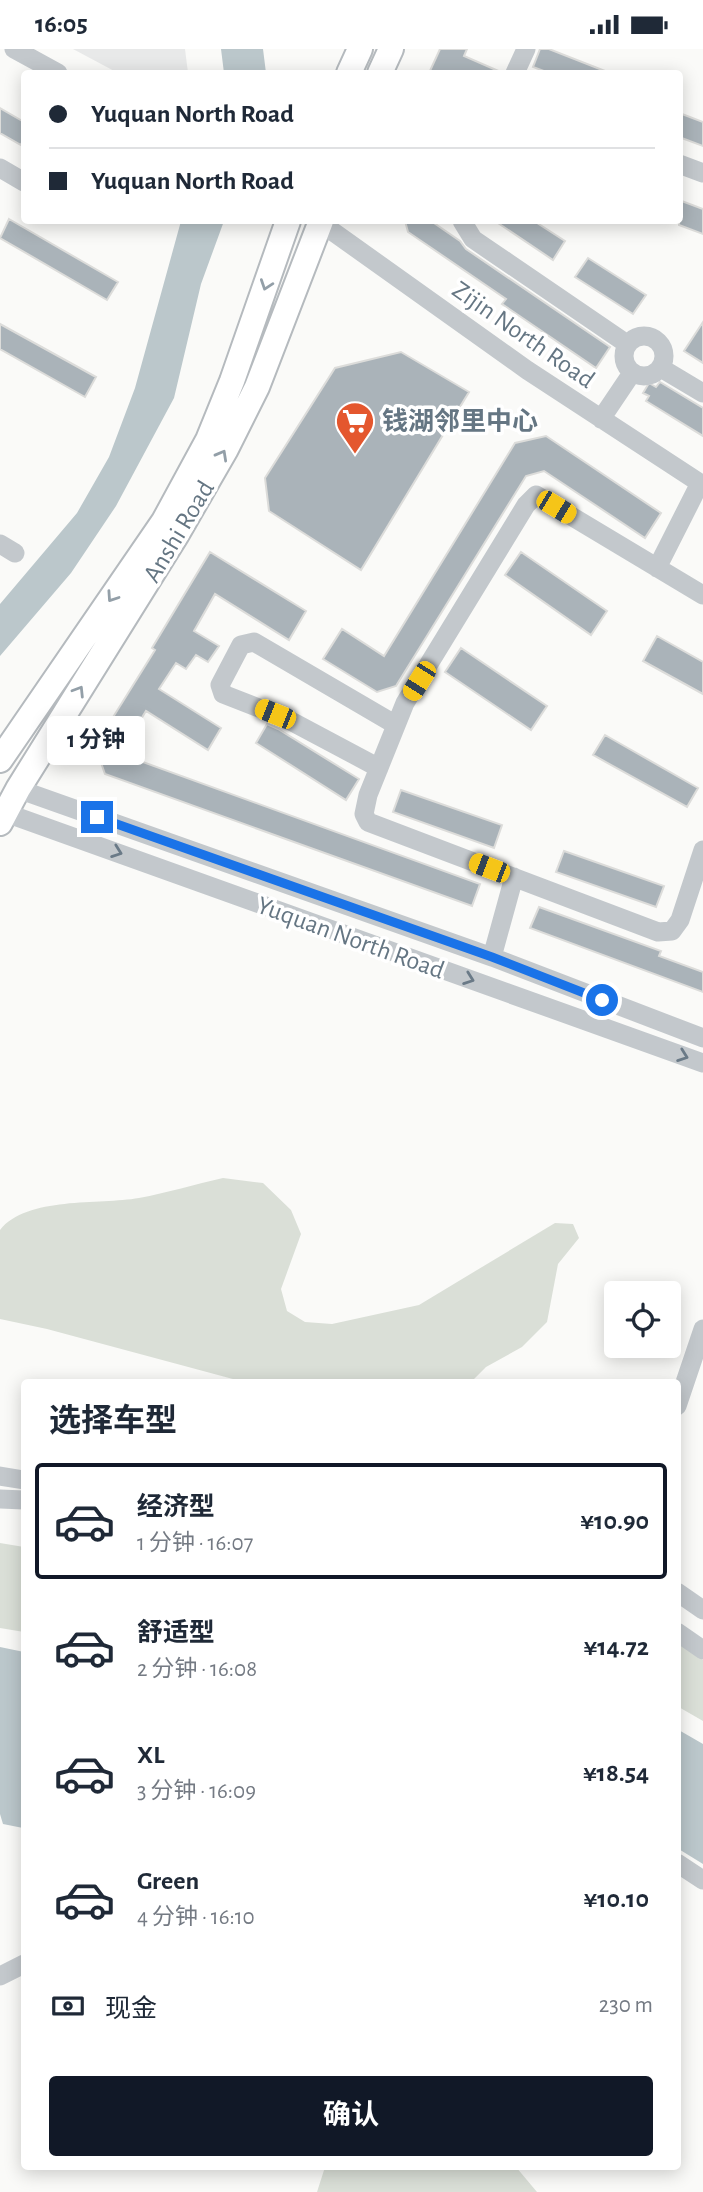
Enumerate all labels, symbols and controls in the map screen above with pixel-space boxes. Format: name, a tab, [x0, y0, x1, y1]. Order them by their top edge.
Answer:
text: 16:05	[35, 11, 88, 37]
text: Yuquan North Road	[91, 101, 294, 127]
text: Yuquan North Road	[91, 168, 294, 194]
street label: Zijin North Road	[448, 276, 599, 393]
one-way arrow	[260, 278, 274, 290]
supermarket icon: 钱湖邻里中心	[334, 400, 376, 455]
place label: 钱湖邻里中心	[382, 407, 538, 435]
one-way arrow	[214, 449, 227, 462]
street label: Anshi Road	[138, 476, 219, 587]
car	[533, 487, 580, 527]
one-way arrow	[108, 589, 120, 602]
car	[399, 658, 440, 704]
one-way arrow	[70, 686, 83, 699]
car	[252, 696, 299, 732]
callout: 1 分钟	[48, 715, 146, 765]
text: 1 分钟	[67, 729, 125, 752]
route end	[81, 801, 113, 833]
one-way arrow	[110, 844, 122, 858]
car	[466, 851, 513, 885]
street label: Yuquan North Road	[254, 892, 448, 984]
one-way arrow	[463, 971, 475, 985]
route start	[586, 984, 618, 1016]
one-way arrow	[677, 1048, 689, 1062]
map controls	[604, 1281, 681, 1358]
button: locate	[604, 1281, 681, 1358]
text: 选择车型	[49, 1405, 177, 1437]
icon: car	[53, 1490, 116, 1553]
text: 经济型	[137, 1494, 215, 1520]
text: ¥10.90	[580, 1508, 649, 1534]
text: 1 分钟 · 16:07	[137, 1532, 253, 1555]
icon: car	[53, 1616, 116, 1679]
text: 舒适型	[137, 1620, 215, 1646]
text: ¥14.72	[583, 1634, 649, 1660]
text: 2 分钟 · 16:08	[137, 1658, 257, 1681]
icon: car	[53, 1742, 116, 1805]
text: XL	[137, 1742, 164, 1768]
text: ¥18.54	[583, 1760, 649, 1786]
text: 3 分钟 · 16:09	[137, 1780, 256, 1803]
icon: car	[53, 1868, 116, 1931]
text: Green	[137, 1868, 199, 1894]
text: ¥10.10	[584, 1886, 649, 1912]
text: 4 分钟 · 16:10	[137, 1906, 255, 1929]
icon: cash	[49, 1987, 87, 2025]
text: 230 m	[599, 1994, 653, 2017]
text: 现金	[105, 1996, 157, 2022]
button: 确认	[49, 2076, 653, 2156]

